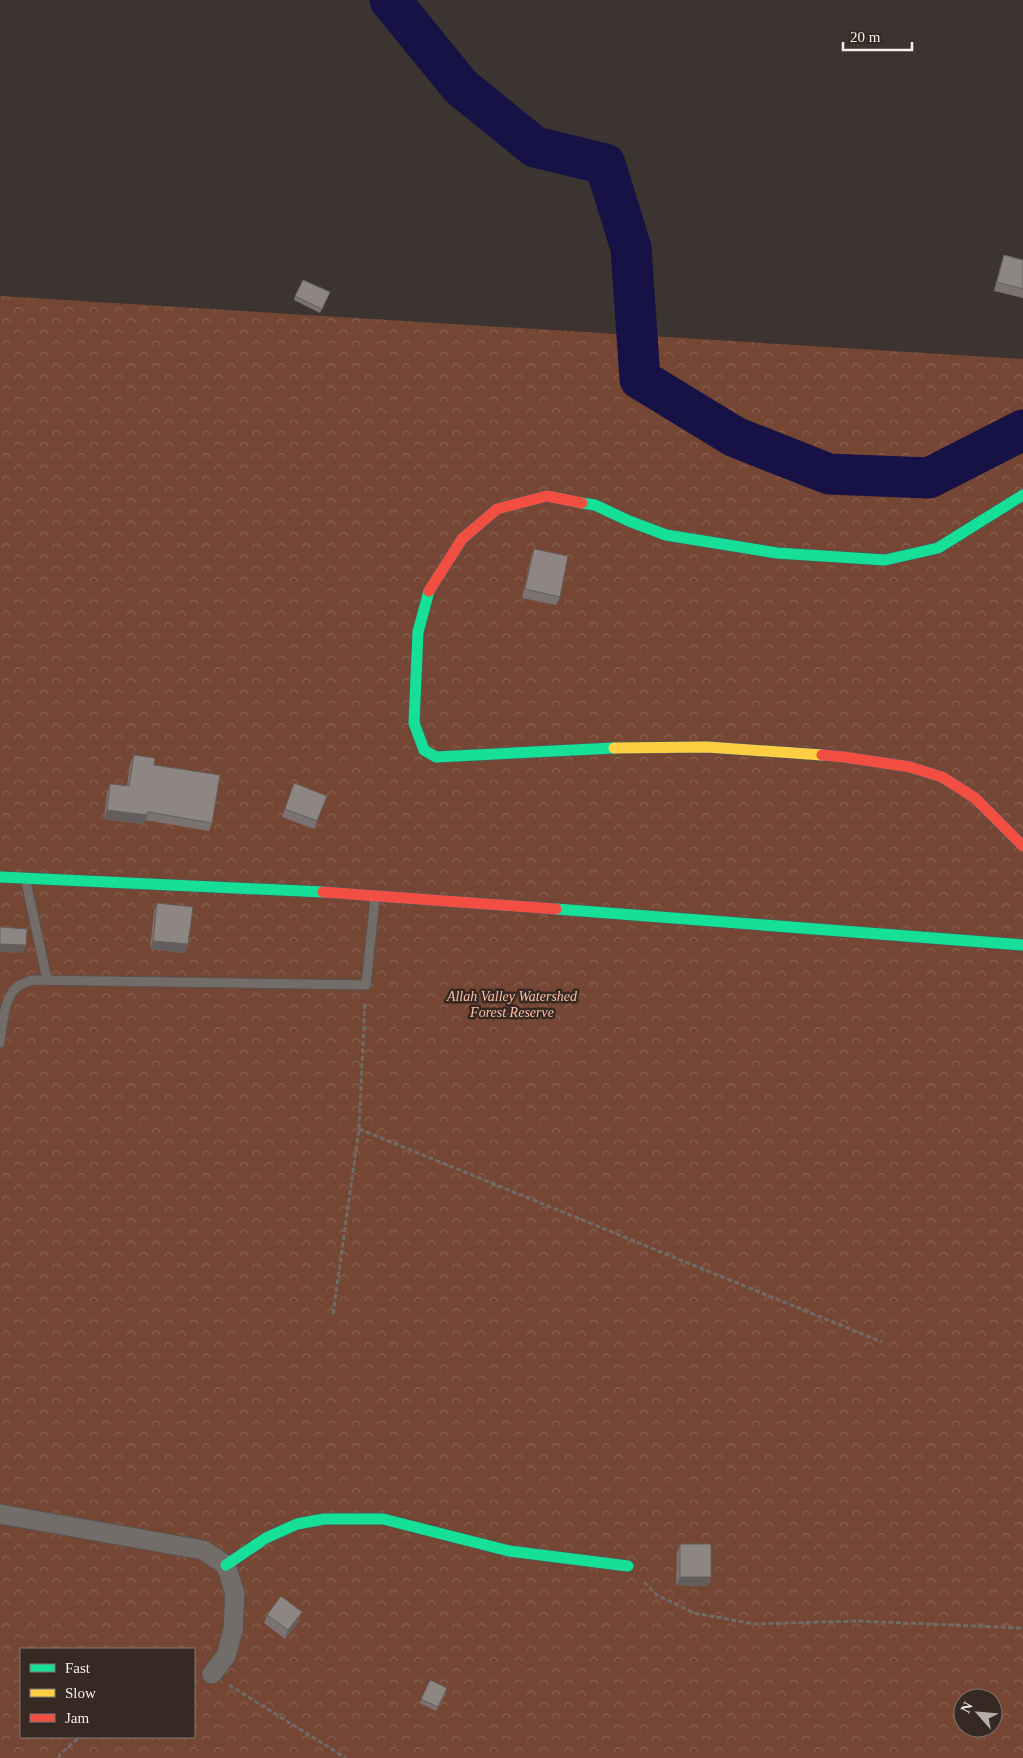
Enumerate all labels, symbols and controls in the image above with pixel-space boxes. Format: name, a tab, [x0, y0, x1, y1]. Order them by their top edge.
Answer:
scale bar	[843, 20, 912, 52]
text: 20 m	[850, 29, 881, 45]
park label: Allah Valley Watershed Forest Reserve	[446, 989, 578, 1020]
legend	[20, 1648, 195, 1738]
text: Fast	[65, 1660, 91, 1676]
text: Slow	[65, 1685, 96, 1701]
north arrow	[953, 1688, 1003, 1738]
text: N	[958, 1699, 976, 1715]
text: Jam	[65, 1710, 89, 1726]

